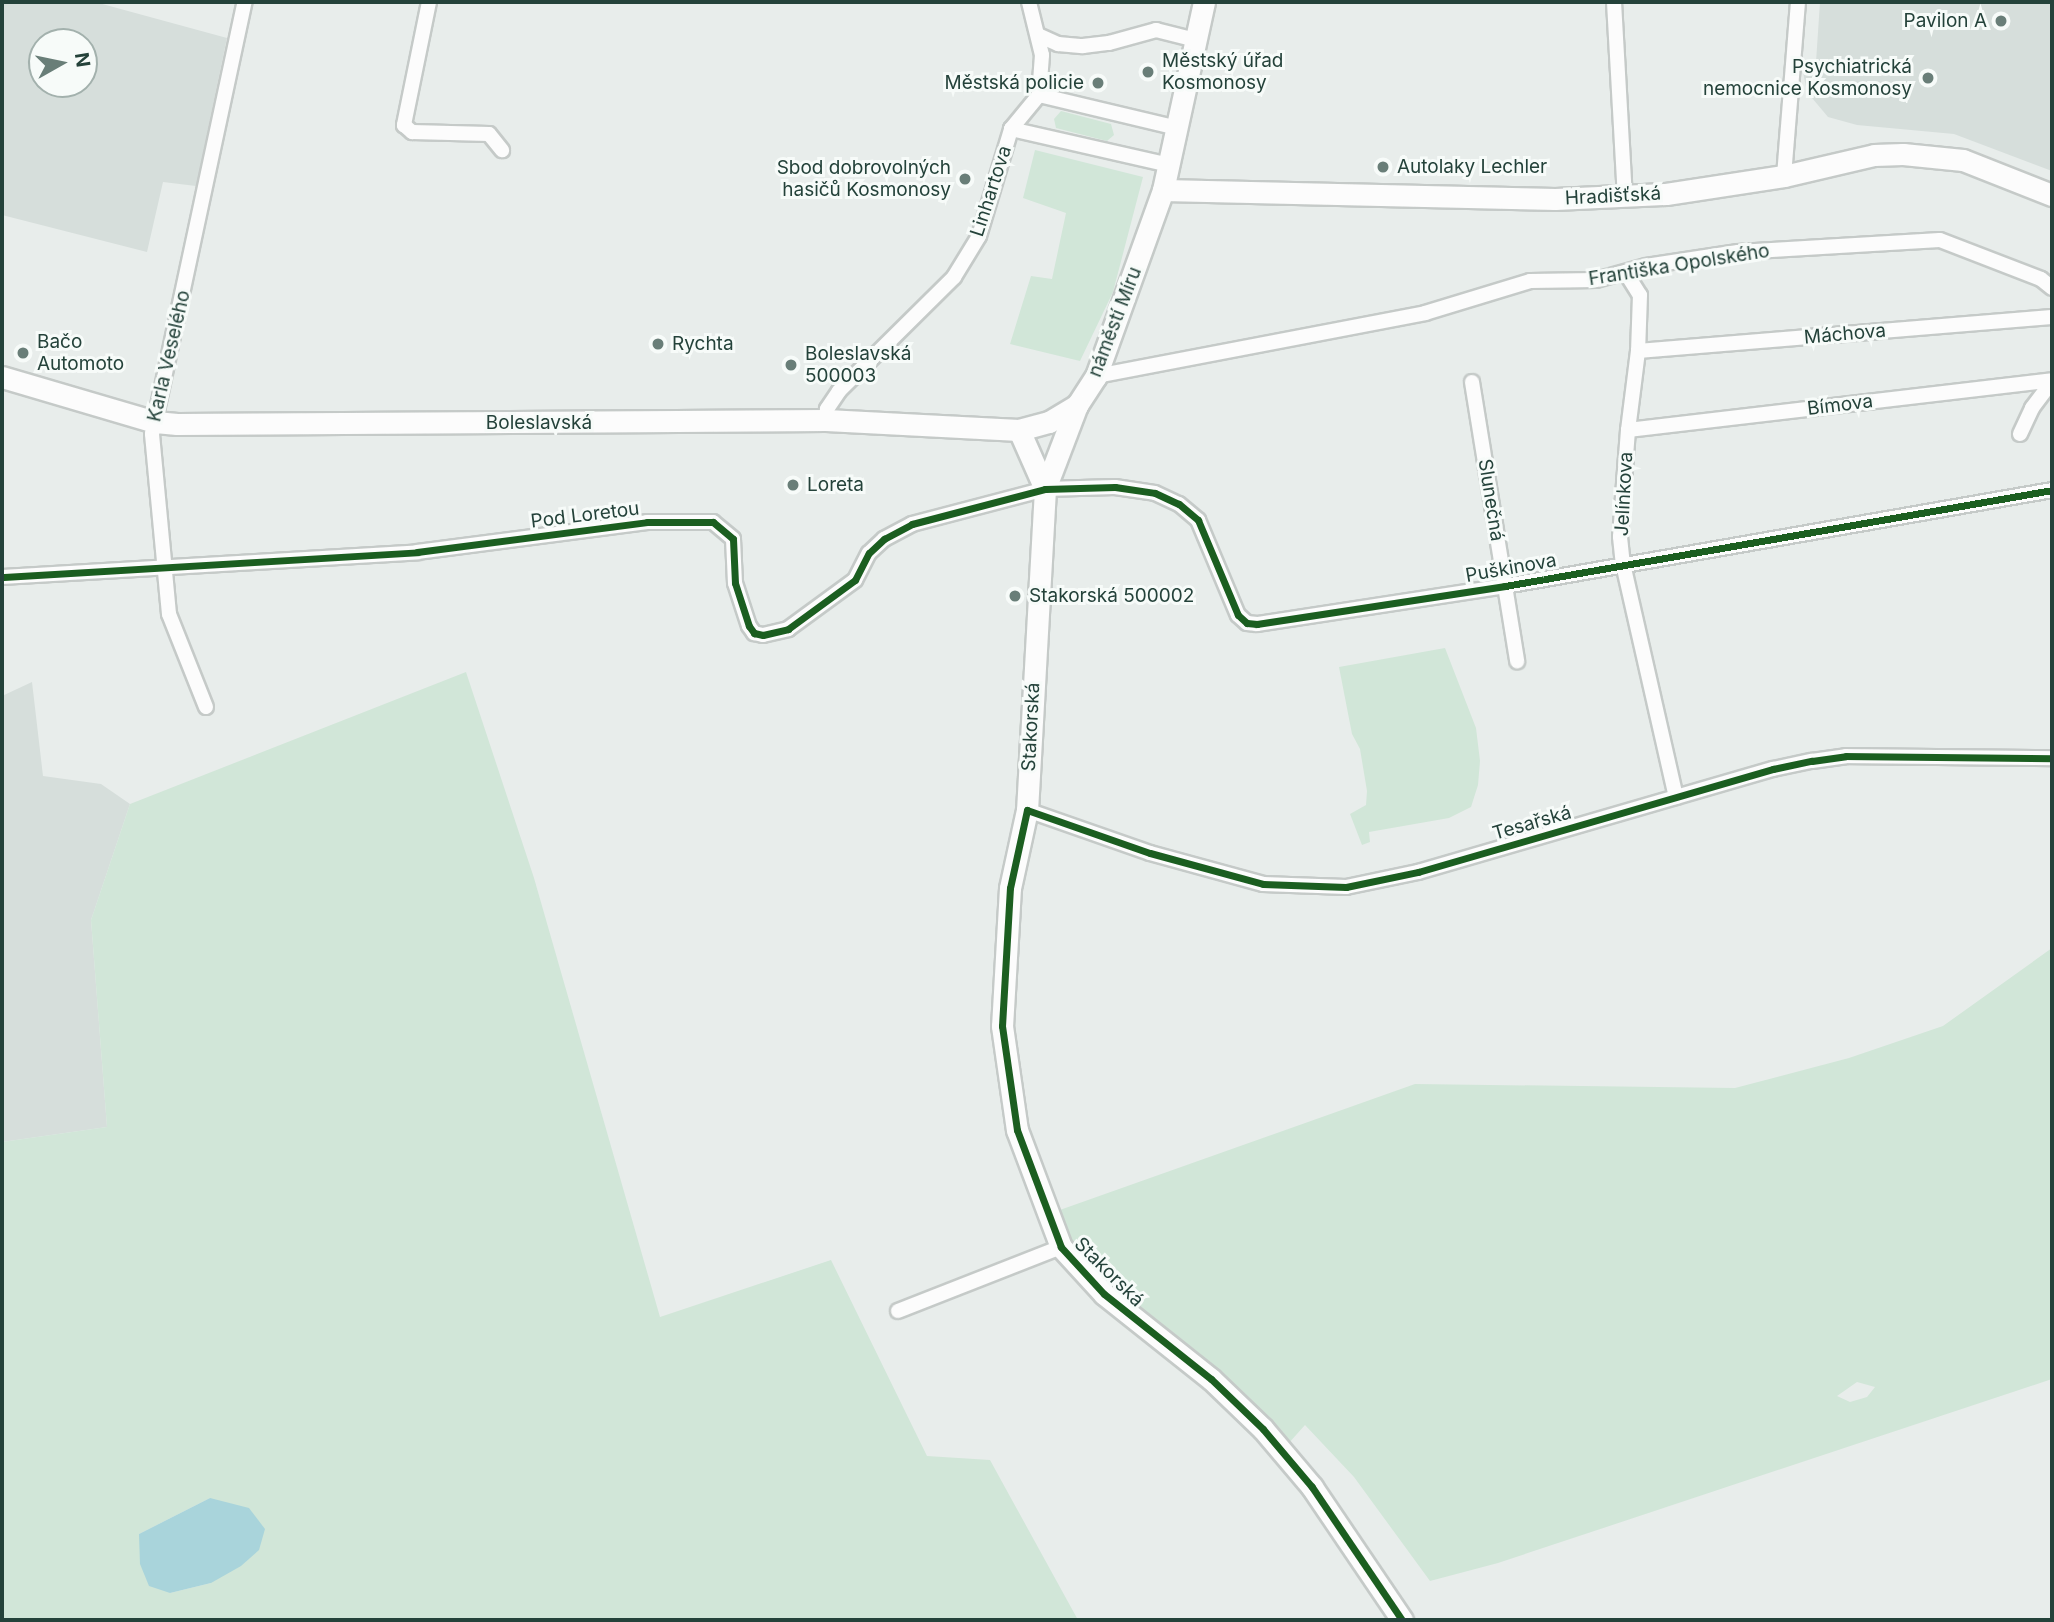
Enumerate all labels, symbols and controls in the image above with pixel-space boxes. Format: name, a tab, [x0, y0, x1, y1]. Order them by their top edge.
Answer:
place label: Pavilon A	[1904, 10, 1987, 32]
marker: Pavilon A	[1993, 13, 2009, 29]
north arrow	[28, 28, 98, 98]
place label: Městský úřad Kosmonosy	[1162, 50, 1283, 94]
text: N	[70, 51, 95, 69]
place label: Psychiatrická nemocnice Kosmonosy	[1703, 56, 1912, 100]
marker: Městský úřad Kosmonosy	[1140, 64, 1156, 80]
marker: Psychiatrická nemocnice Kosmonosy	[1918, 68, 1938, 88]
place label: Městská policie	[944, 72, 1084, 94]
marker: Městská policie	[1090, 75, 1106, 91]
street label: Linhartova	[966, 143, 1016, 239]
place label: Autolaky Lechler	[1397, 156, 1547, 178]
place label: Sbod dobrovolných hasičů Kosmonosy	[777, 157, 951, 201]
marker: Autolaky Lechler	[1375, 159, 1391, 175]
marker: Sbod dobrovolných hasičů Kosmonosy	[957, 171, 973, 187]
street label: Hradišťská	[1564, 182, 1662, 210]
street label: Františka Opolského	[1587, 239, 1771, 291]
street label: náměstí Míru	[1084, 264, 1146, 380]
street label: Karla Veselého	[143, 288, 195, 424]
street label: Máchova	[1803, 319, 1887, 349]
place label: Bačo Automoto	[37, 331, 124, 375]
place label: Rychta	[672, 333, 734, 355]
marker: Rychta	[650, 336, 666, 352]
place label: Boleslavská 500003	[805, 343, 911, 387]
marker: Bačo Automoto	[15, 345, 31, 361]
marker: Boleslavská 500003	[783, 357, 799, 373]
street label: Bímova	[1806, 390, 1874, 420]
street label: Boleslavská	[486, 412, 592, 434]
street label: Jelínkova	[1610, 451, 1638, 537]
street label: Slunečná	[1473, 457, 1509, 543]
place label: Loreta	[807, 474, 864, 496]
marker: Loreta	[785, 477, 801, 493]
street label: Pod Loretou	[529, 497, 641, 533]
street label: Puškinova	[1464, 549, 1558, 587]
place label: Stakorská 500002	[1029, 585, 1194, 607]
marker: Stakorská 500002	[1007, 588, 1023, 604]
street label: Stakorská	[1017, 682, 1045, 772]
street label: Tesařská	[1490, 801, 1574, 845]
street label: Stakorská	[1070, 1233, 1148, 1311]

